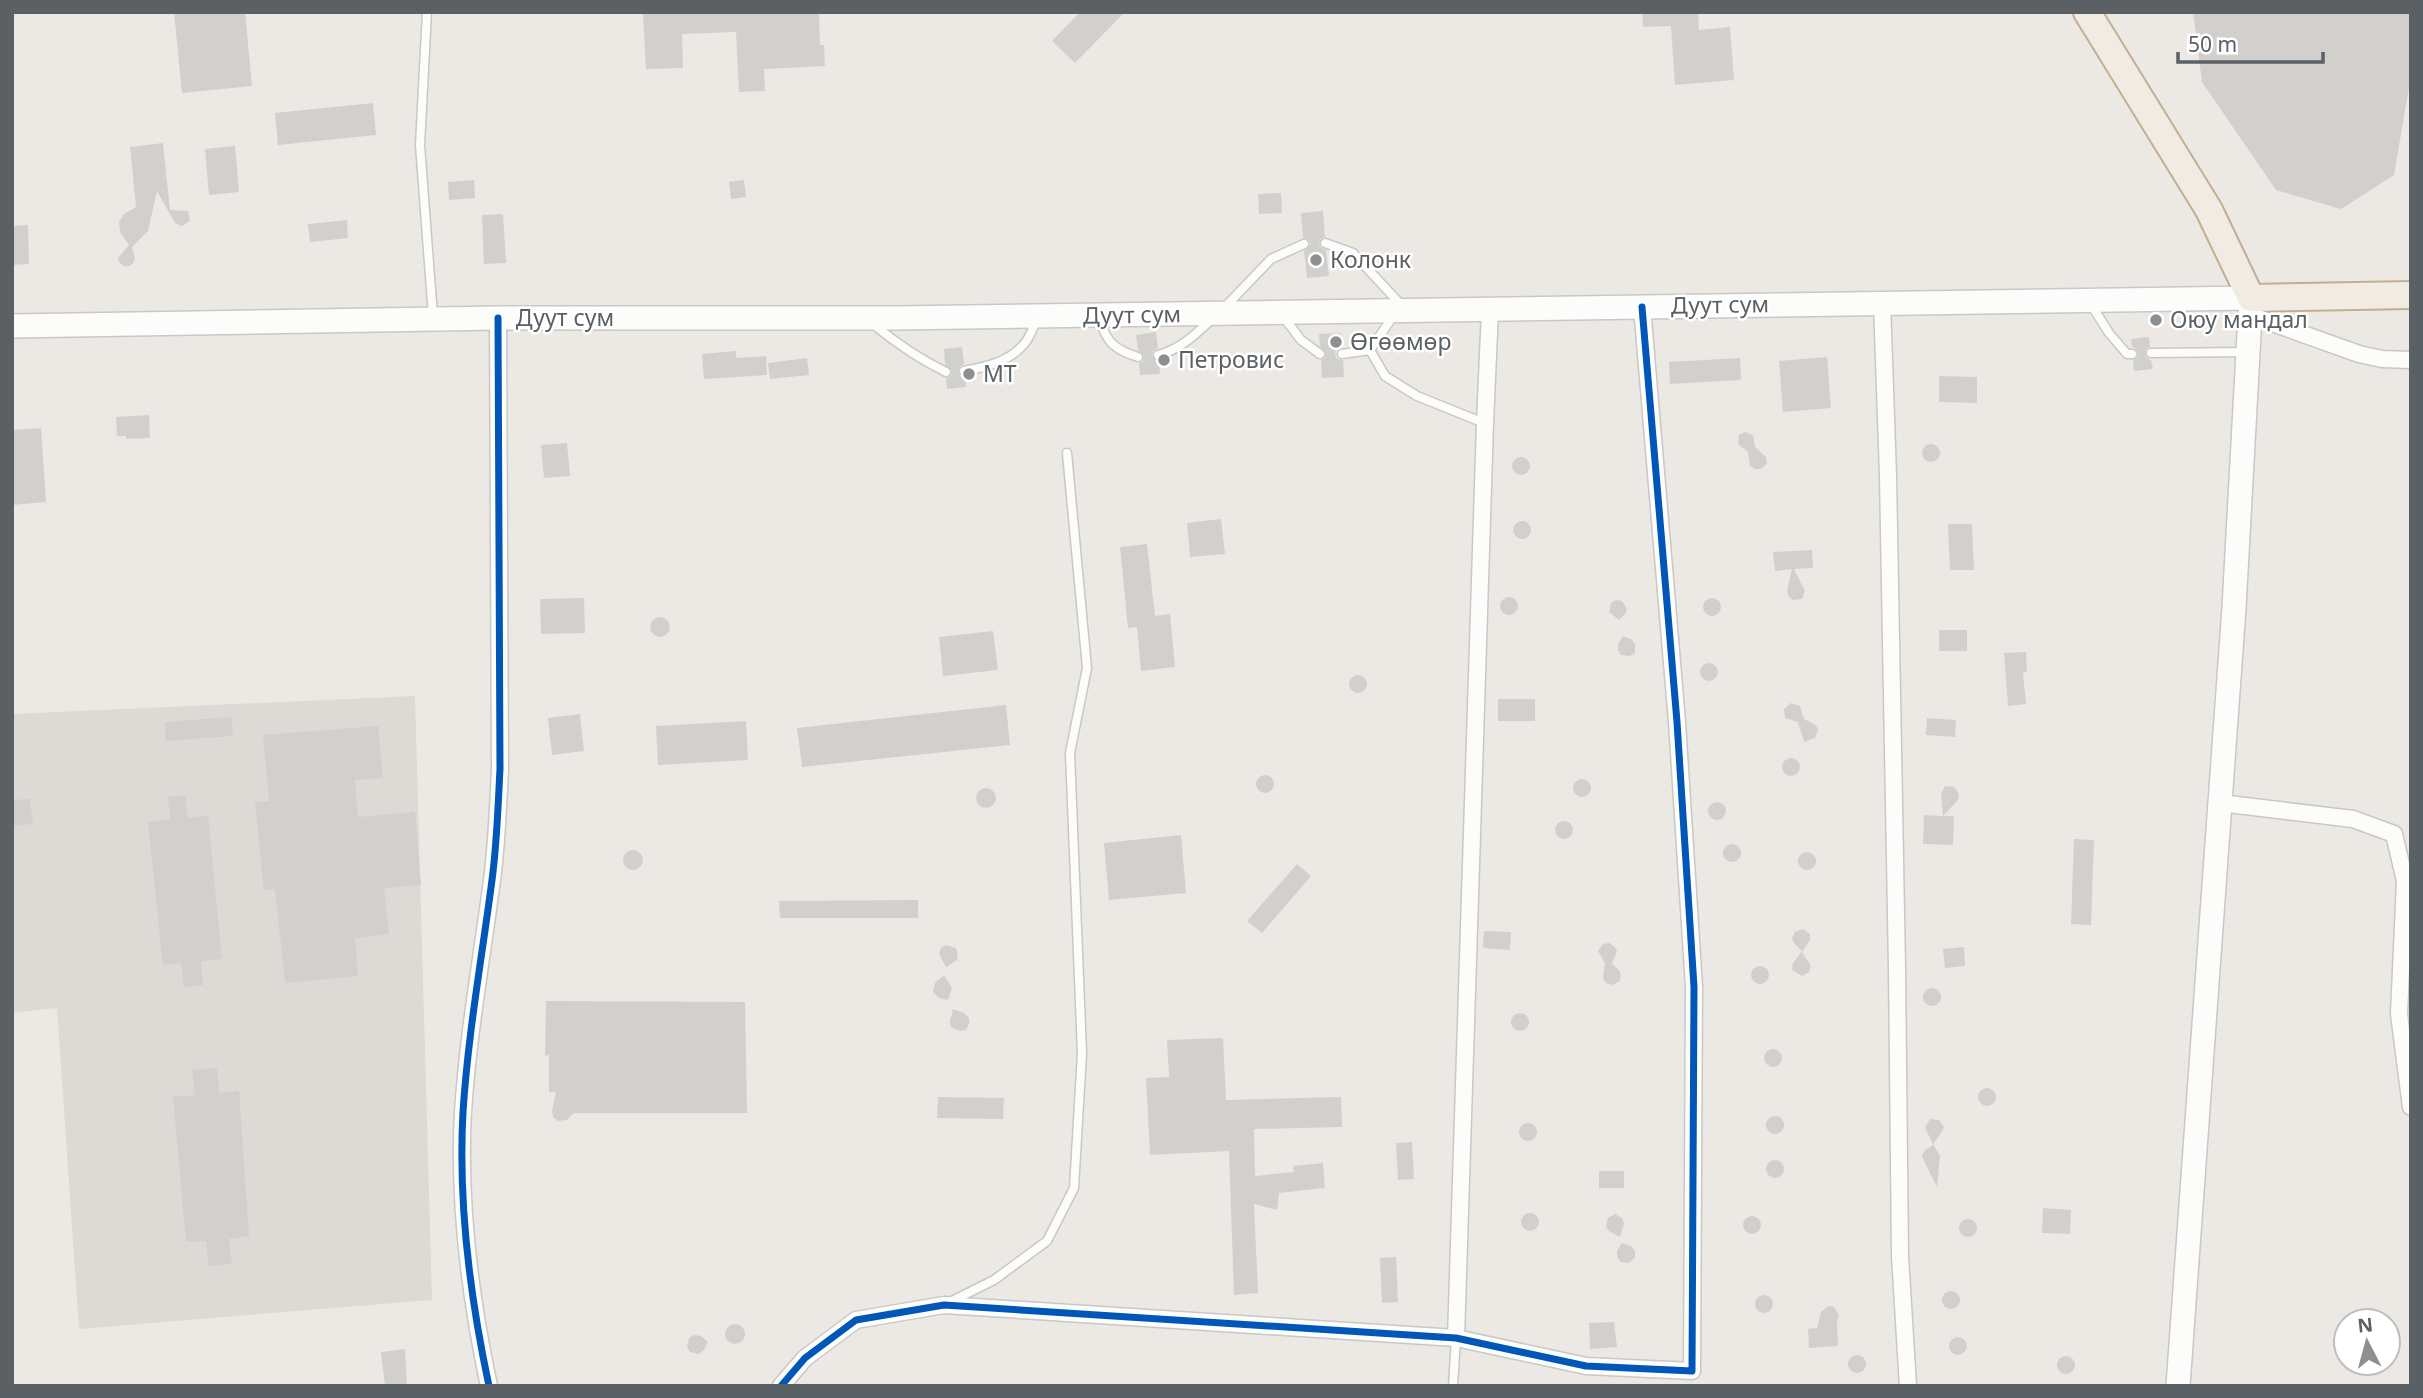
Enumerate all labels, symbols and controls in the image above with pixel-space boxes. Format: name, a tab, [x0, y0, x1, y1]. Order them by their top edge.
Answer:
scale bar	[2178, 21, 2323, 65]
text: 50 m	[2188, 30, 2237, 58]
place label: Колонк	[1330, 243, 1412, 275]
marker: Колонк	[1308, 252, 1324, 268]
street label: Дуут сум	[1671, 287, 1769, 321]
street label: Дуут сум	[1083, 297, 1181, 331]
street label: Дуут сум	[516, 301, 614, 333]
place label: Оюу мандал	[2170, 303, 2308, 335]
marker: Оюу мандал	[2148, 312, 2164, 328]
place label: Өгөөмөр	[1350, 325, 1451, 357]
marker: Өгөөмөр	[1328, 334, 1344, 350]
place label: Петровиc	[1178, 343, 1284, 375]
marker: Петровиc	[1156, 352, 1172, 368]
place label: MT	[983, 357, 1017, 389]
marker: MT	[961, 366, 977, 382]
north arrow	[2332, 1307, 2402, 1377]
text: N	[2356, 1311, 2374, 1339]

